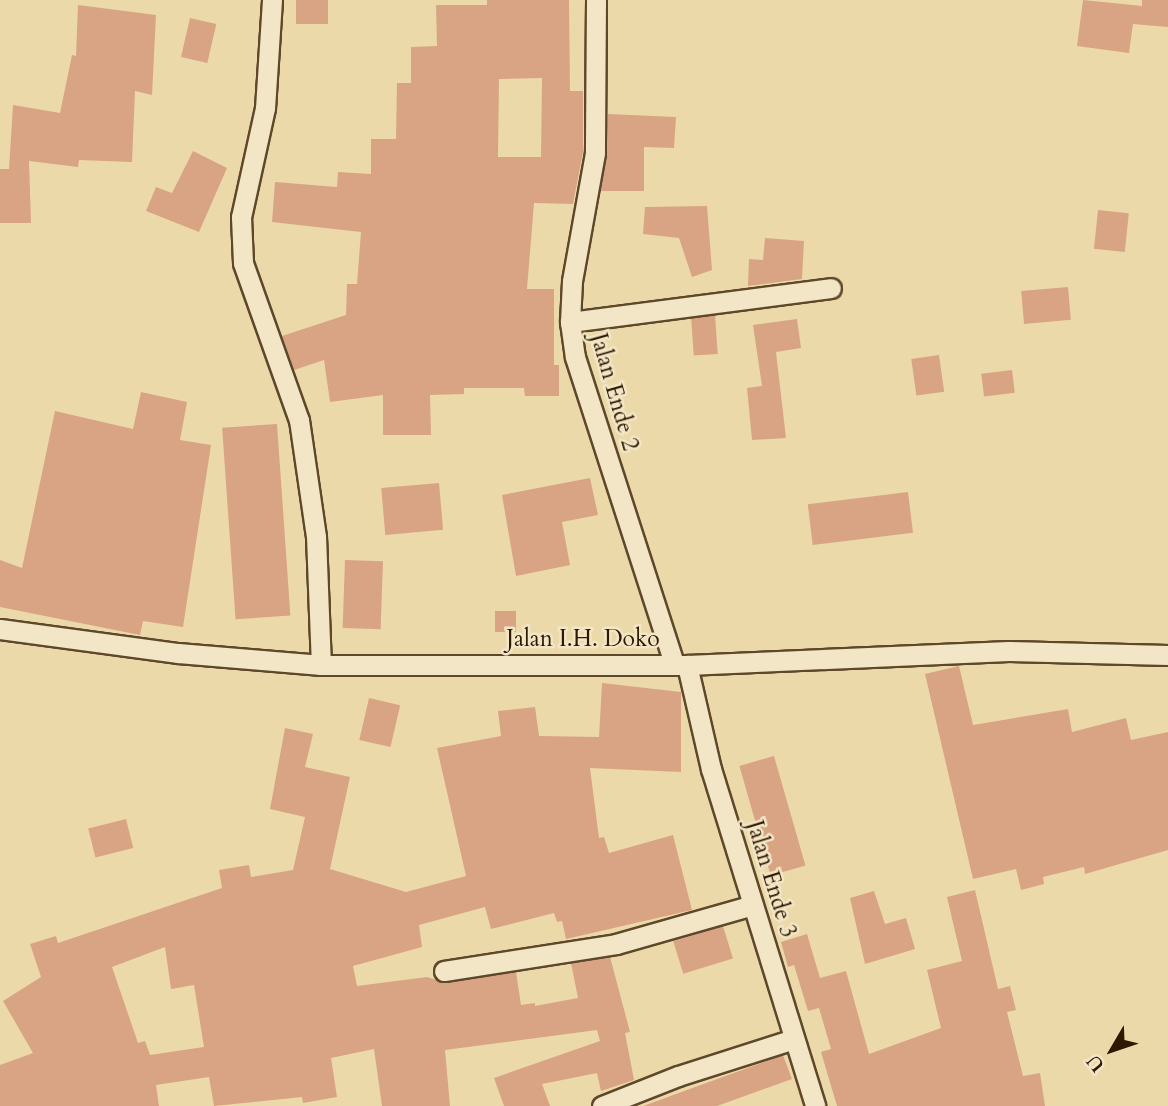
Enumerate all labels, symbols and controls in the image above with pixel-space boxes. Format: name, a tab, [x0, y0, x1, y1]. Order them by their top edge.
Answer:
street label: Jalan Ende 2	[584, 330, 644, 454]
street label: Jalan I.H. Doko	[506, 625, 660, 653]
street label: Jalan Ende 3	[740, 817, 802, 941]
north arrow	[1077, 1015, 1147, 1085]
text: U	[1081, 1049, 1111, 1077]

